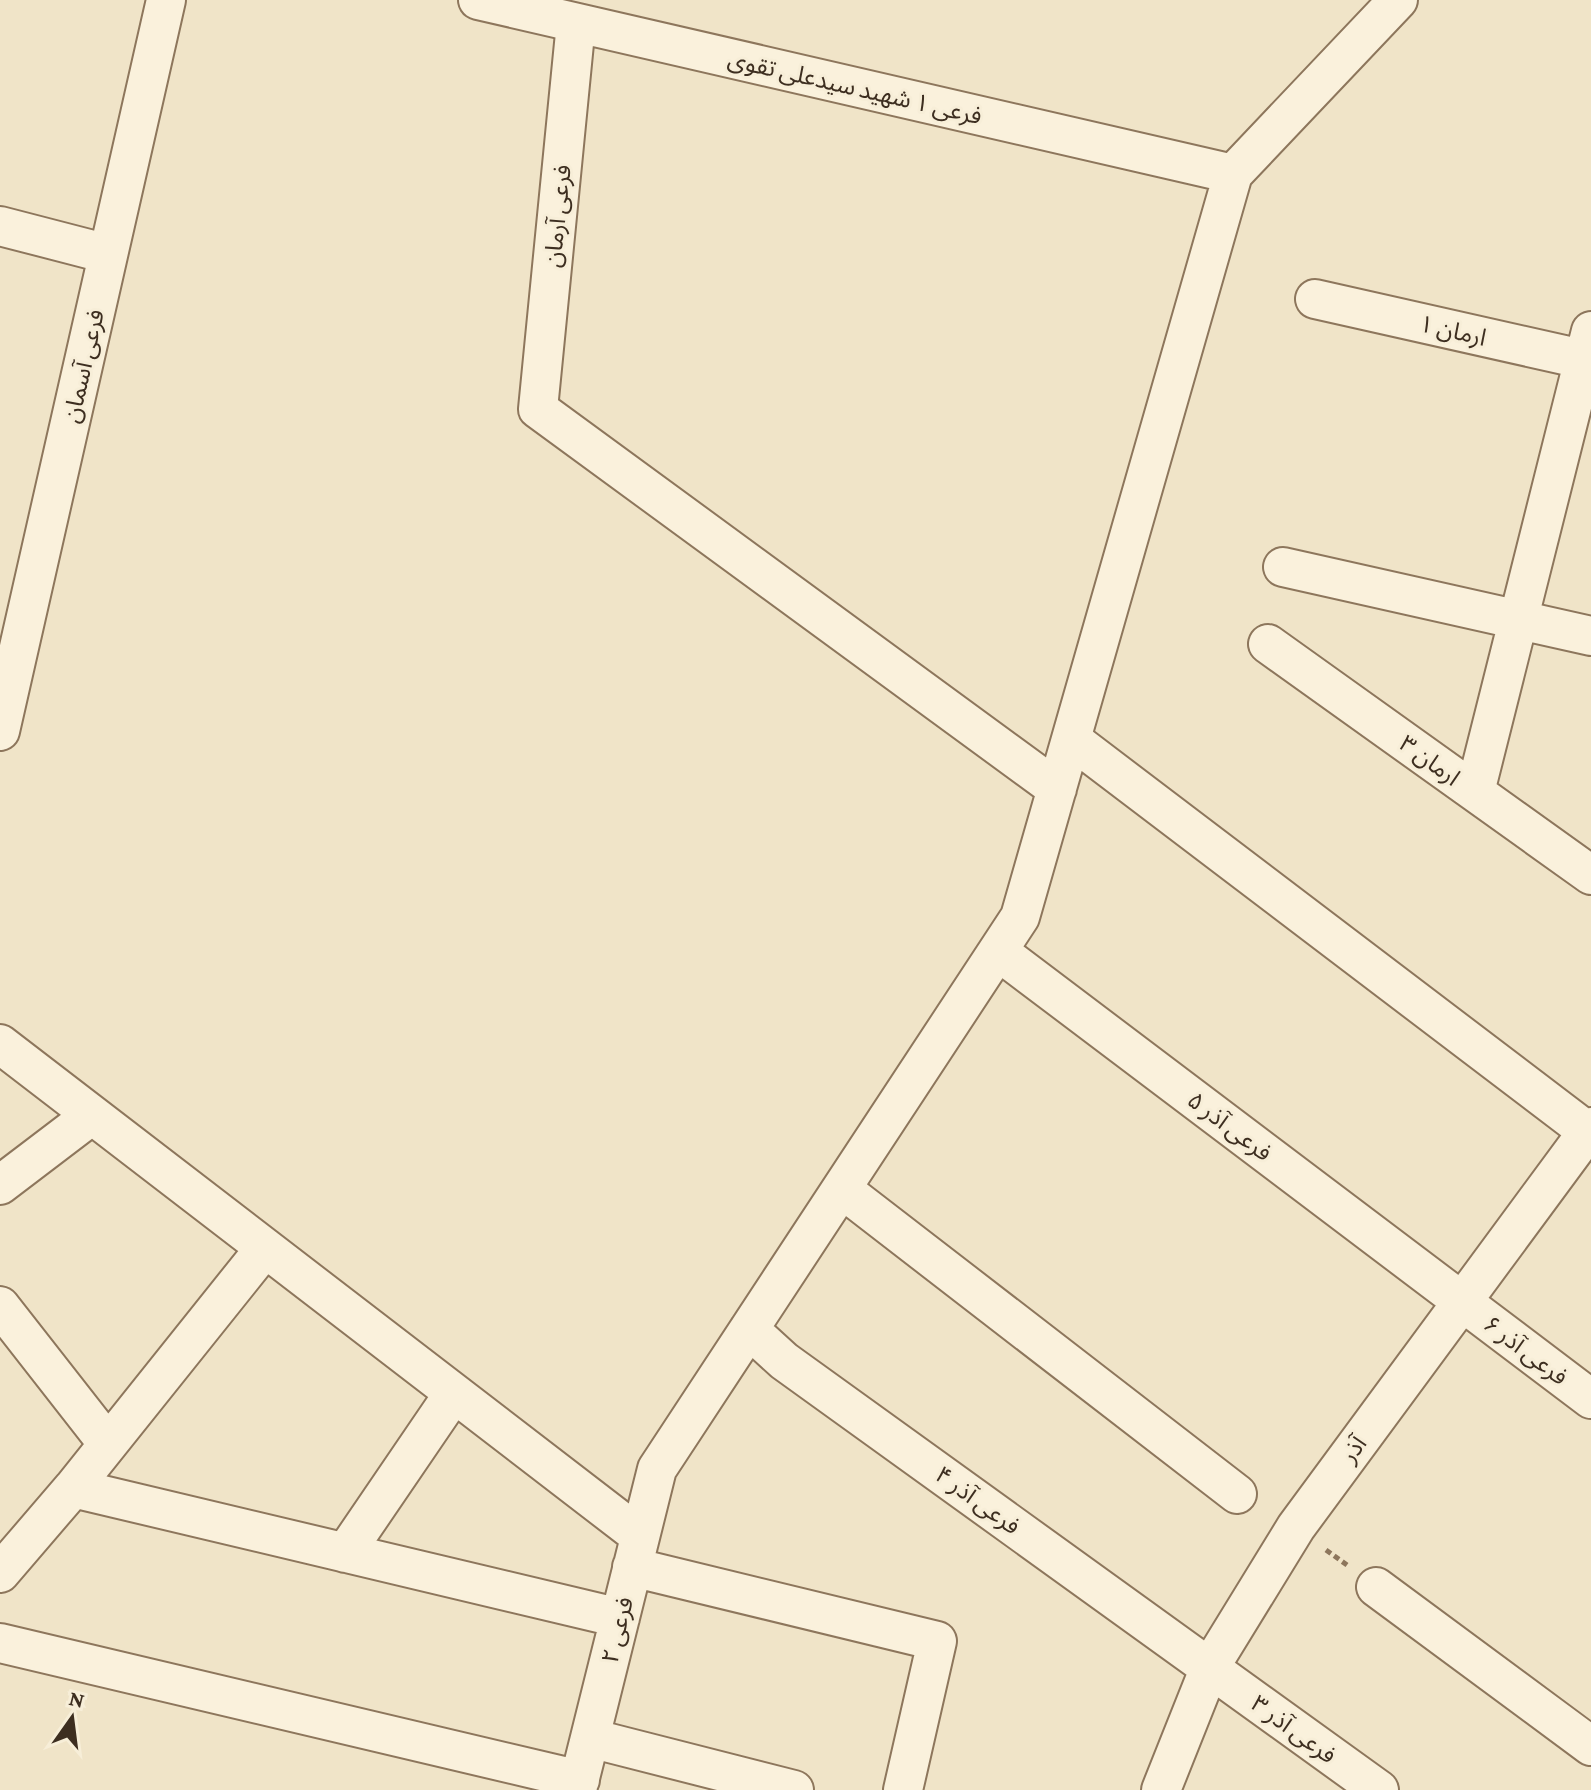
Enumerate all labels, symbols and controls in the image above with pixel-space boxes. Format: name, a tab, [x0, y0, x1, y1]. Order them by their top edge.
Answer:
street label: فرعی ۱ شهید سیدعلی تقوی	[725, 45, 985, 130]
street label: فرعی آرمان	[538, 163, 577, 269]
street label: فرعی آسمان	[57, 307, 110, 426]
street label: ارمان ۱	[1417, 309, 1489, 352]
street label: ارمان ۳	[1394, 729, 1465, 792]
street label: فرعی آذر ۵	[1182, 1086, 1277, 1167]
street label: فرعی آذر ۶	[1478, 1310, 1573, 1391]
street label: آذر	[1334, 1430, 1373, 1469]
street label: فرعی آذر ۴	[930, 1460, 1026, 1541]
street label: فرعی ۲	[596, 1594, 639, 1666]
north arrow	[32, 1678, 112, 1758]
text: N	[66, 1685, 87, 1713]
street label: فرعی آذر ۳	[1246, 1689, 1342, 1770]

